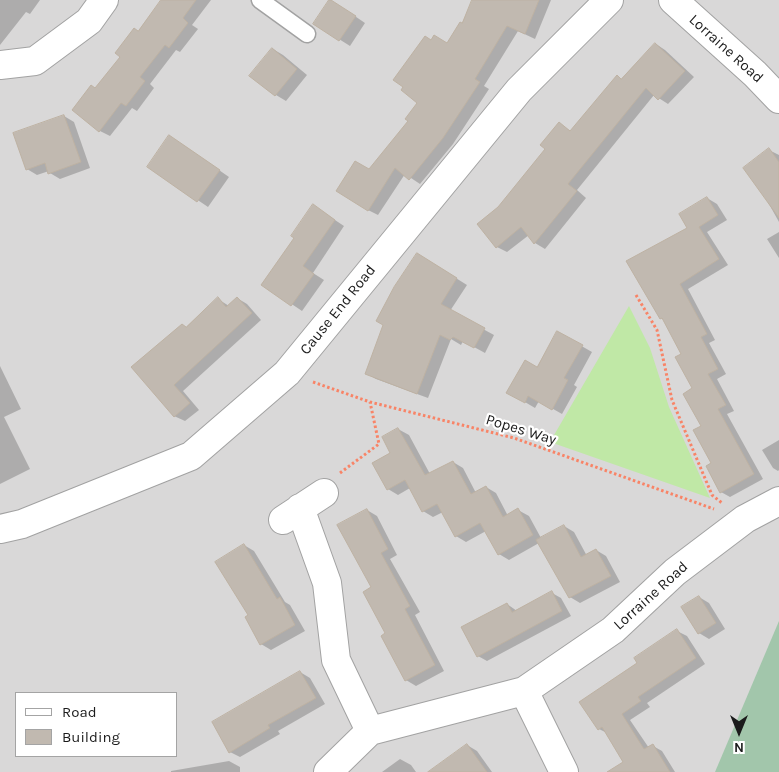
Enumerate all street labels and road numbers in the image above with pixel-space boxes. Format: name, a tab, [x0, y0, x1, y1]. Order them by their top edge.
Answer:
street label: Lorraine Road	[685, 11, 767, 87]
street label: Cause End Road	[296, 262, 380, 358]
street label: Popes Way	[484, 411, 558, 449]
street label: Lorraine Road	[610, 558, 692, 634]

